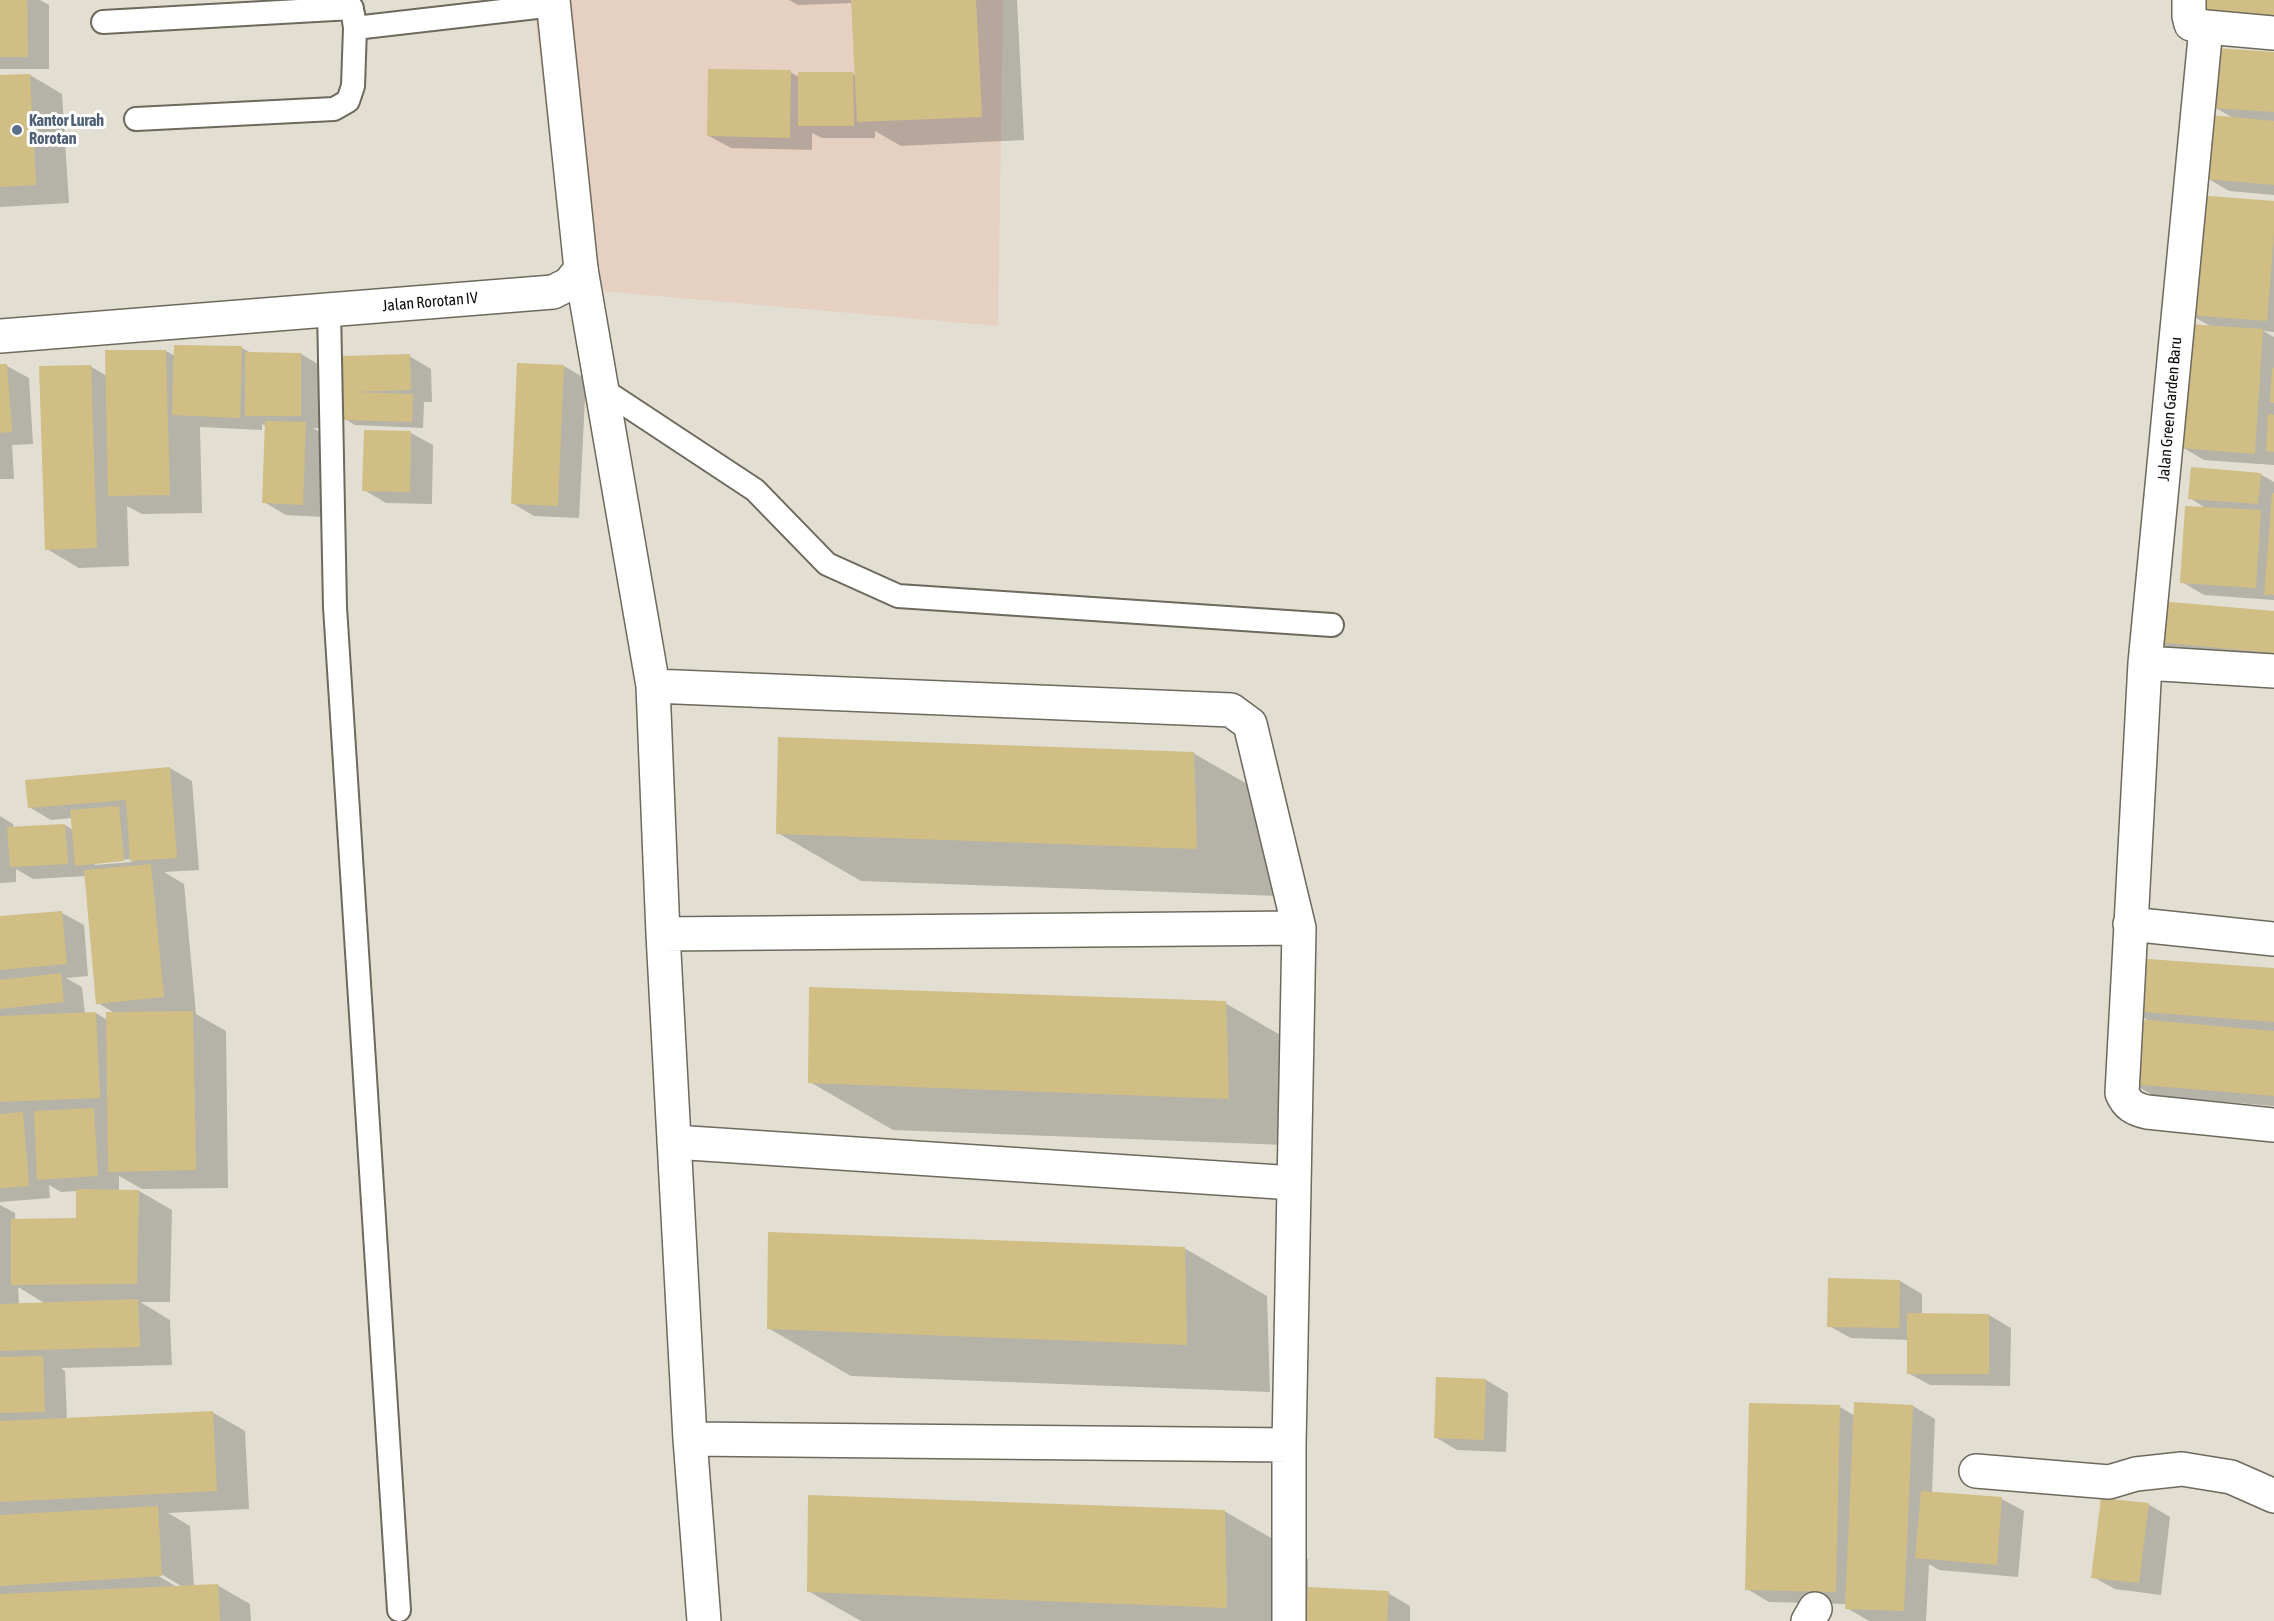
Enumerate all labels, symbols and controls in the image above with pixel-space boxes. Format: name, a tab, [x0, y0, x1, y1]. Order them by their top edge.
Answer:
place label: Kantor Lurah Rorotan	[29, 111, 104, 149]
marker: Kantor Lurah Rorotan	[10, 123, 24, 137]
street label: Jalan Rorotan IV	[381, 288, 479, 316]
street label: Jalan Green Garden Baru	[2154, 336, 2186, 482]

